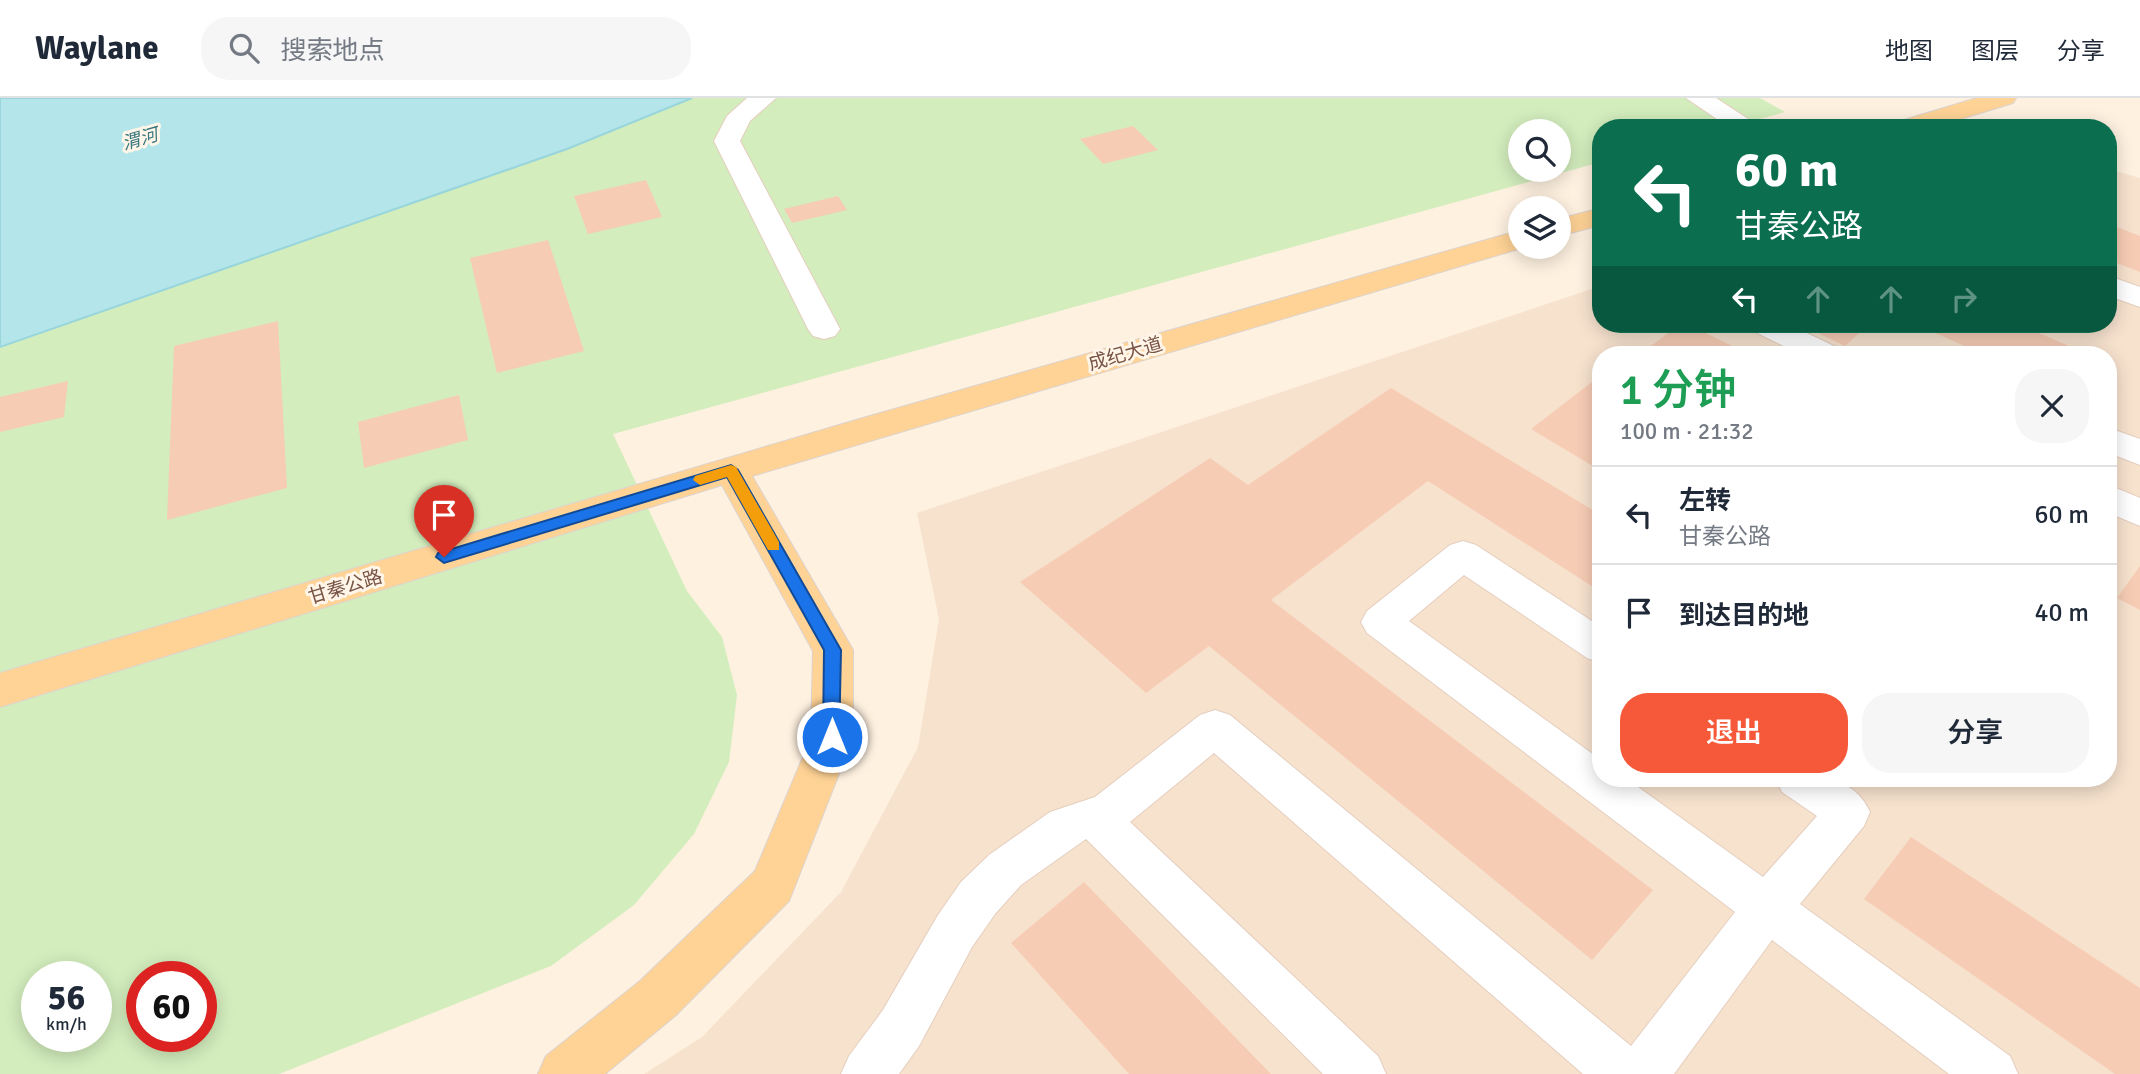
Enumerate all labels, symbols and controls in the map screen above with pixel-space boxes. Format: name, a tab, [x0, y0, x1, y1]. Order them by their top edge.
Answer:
search box	[201, 17, 691, 80]
text: Waylane	[35, 28, 159, 69]
icon: search	[225, 29, 263, 67]
text: 搜索地点	[281, 35, 385, 67]
text: 地图	[1885, 36, 1933, 66]
text: 图层	[1971, 36, 2019, 66]
text: 分享	[2057, 36, 2105, 66]
map controls	[1508, 119, 1571, 259]
button: search	[1508, 119, 1571, 182]
water label: 渭河	[120, 123, 163, 155]
text: 60 m	[1735, 140, 1838, 200]
icon: left	[1620, 147, 1711, 238]
button: layers	[1508, 196, 1571, 259]
text: 甘秦公路	[1735, 207, 1863, 246]
icon: left	[1726, 280, 1764, 318]
icon: ahead	[1799, 280, 1837, 318]
icon: ahead	[1872, 280, 1910, 318]
icon: right	[1945, 280, 1983, 318]
street label: 成纪大道	[1085, 332, 1165, 376]
text: 1 分钟	[1620, 365, 1736, 416]
button: close	[2015, 369, 2089, 443]
text: 100 m · 21:32	[1620, 417, 1754, 446]
pin	[414, 485, 474, 557]
text: 左转	[1679, 485, 1731, 517]
icon: arrive	[425, 496, 463, 534]
icon: left	[1620, 496, 1658, 534]
text: 60 m	[2034, 499, 2089, 531]
text: 甘秦公路	[1679, 522, 1771, 551]
street label: 甘秦公路	[305, 564, 385, 610]
icon: arrive	[1620, 594, 1658, 632]
text: 40 m	[2034, 597, 2089, 629]
text: 到达目的地	[1679, 600, 1809, 632]
button: 退出	[1620, 693, 1848, 773]
button: 分享	[1862, 693, 2089, 773]
position arrow	[795, 700, 869, 774]
speed limit sign: 60	[126, 961, 217, 1052]
text: 56	[48, 976, 85, 1019]
text: km/h	[46, 1013, 87, 1035]

